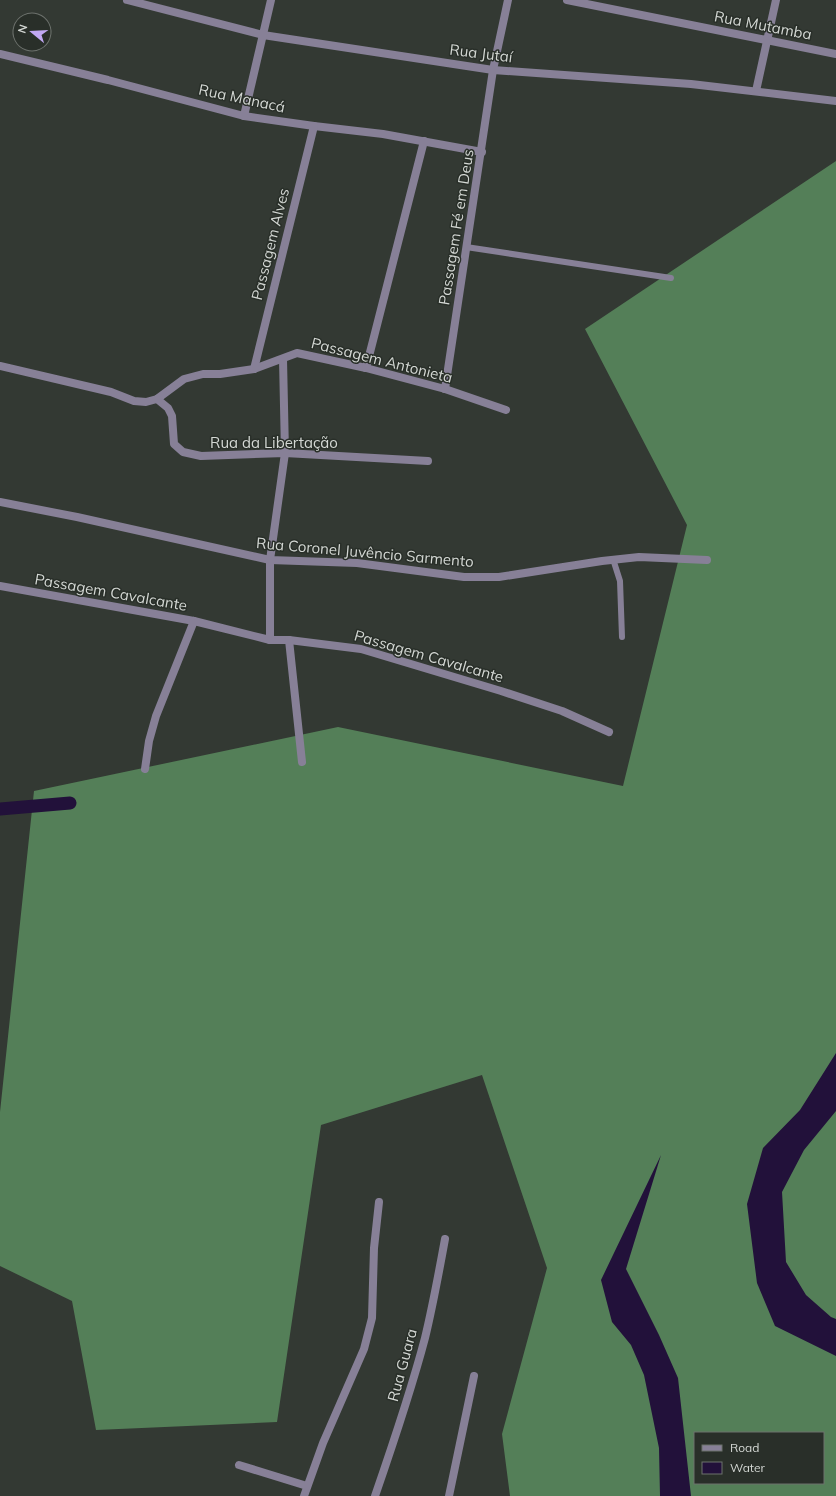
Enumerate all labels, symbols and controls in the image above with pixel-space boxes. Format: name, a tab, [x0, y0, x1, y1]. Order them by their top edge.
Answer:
street label: Rua Mutamba	[713, 6, 813, 44]
north arrow	[12, 12, 52, 52]
text: N	[15, 23, 30, 35]
street label: Rua Jutaí	[448, 40, 515, 66]
street label: Rua Manacá	[197, 80, 287, 116]
street label: Passagem Fé em Deus	[434, 148, 478, 306]
street label: Passagem Alves	[247, 186, 293, 302]
street label: Passagem Antonieta	[309, 333, 455, 387]
street label: Rua da Libertação	[210, 433, 338, 452]
street label: Rua Coronel Juvêncio Sarmento	[256, 533, 474, 571]
street label: Passagem Cavalcante	[33, 569, 189, 615]
street label: Passagem Cavalcante	[352, 626, 506, 686]
street label: Rua Guara	[383, 1326, 421, 1404]
legend	[694, 1432, 824, 1484]
text: Road	[730, 1440, 759, 1455]
text: Water	[730, 1460, 766, 1475]

